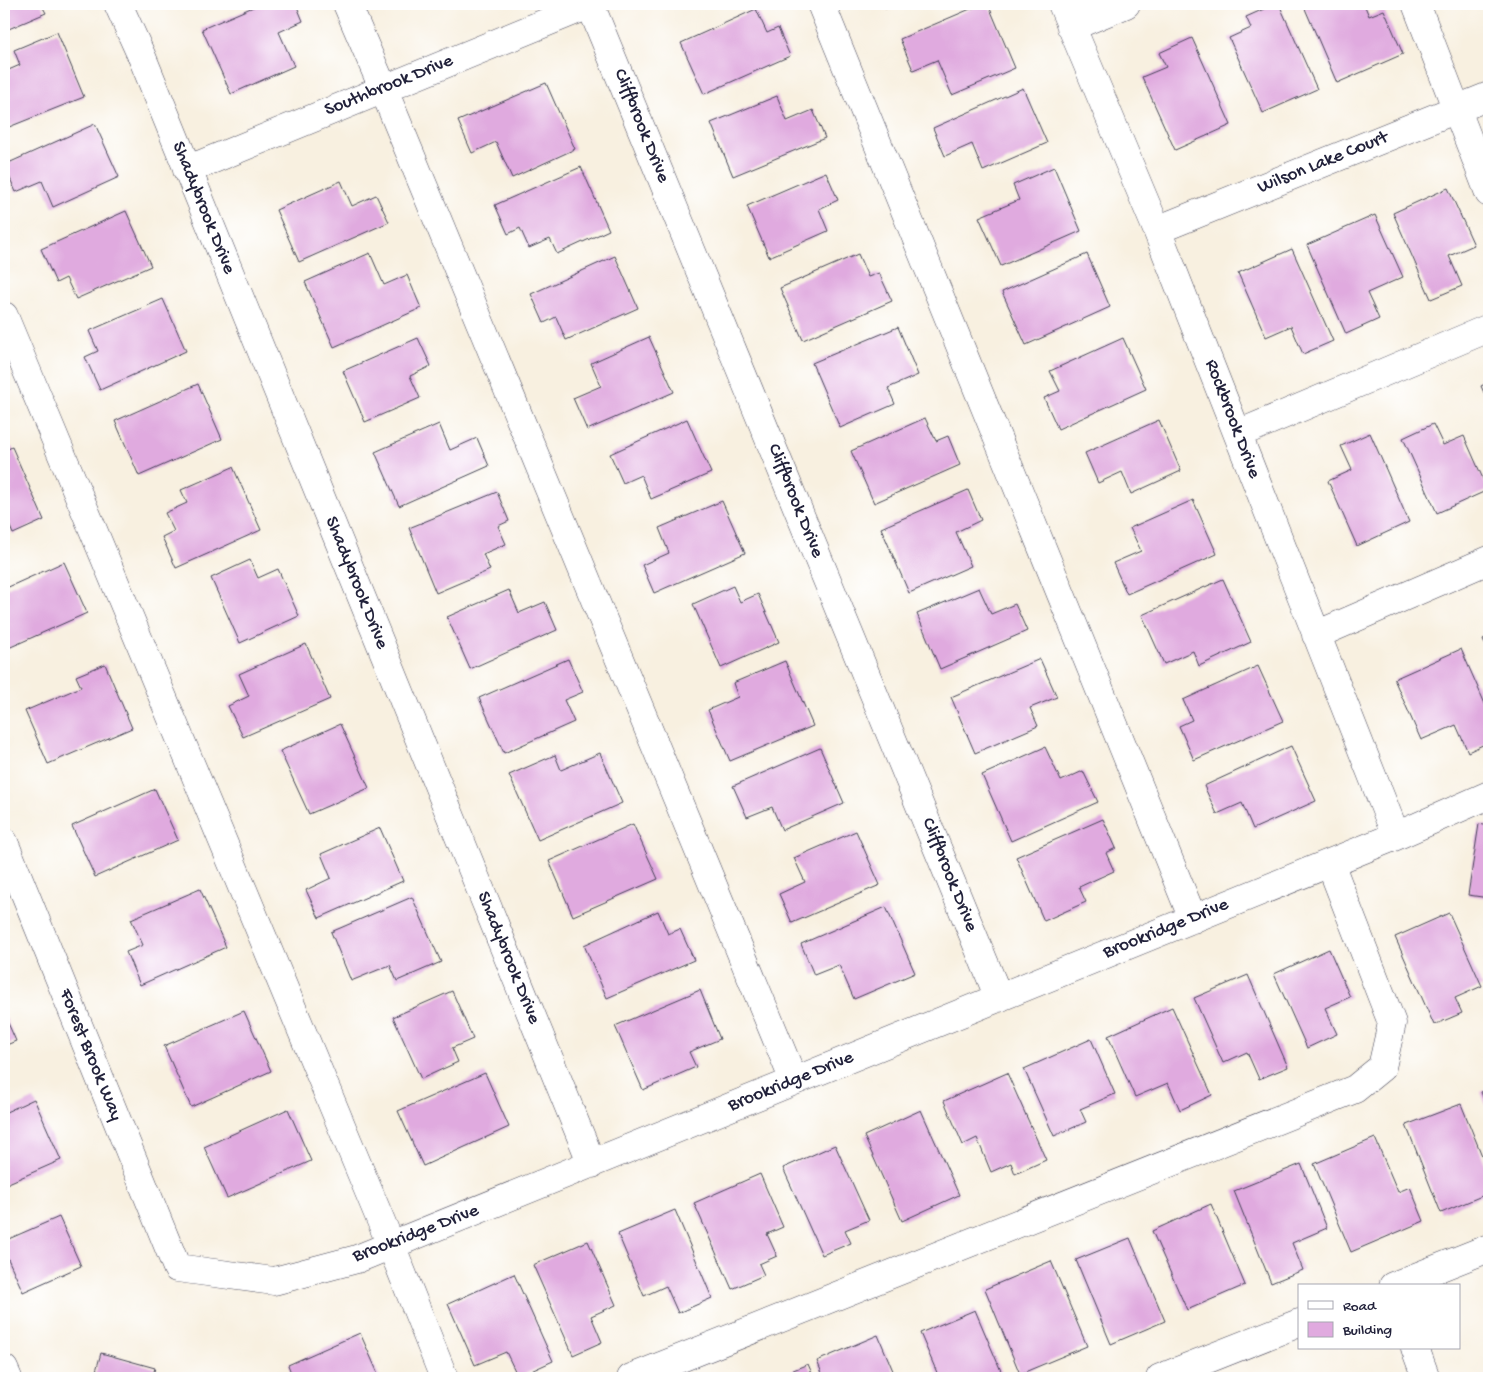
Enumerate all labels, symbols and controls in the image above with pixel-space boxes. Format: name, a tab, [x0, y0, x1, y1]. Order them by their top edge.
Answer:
street label: Southbrook Drive	[321, 50, 457, 122]
street label: Cliffbrook Drive	[608, 66, 674, 187]
street label: Wilson Lake Court	[1254, 126, 1394, 200]
street label: Shadybrook Drive	[166, 138, 240, 278]
street label: Rockbrook Drive	[1199, 356, 1265, 482]
street label: Cliffbrook Drive	[762, 441, 828, 562]
street label: Shadybrook Drive	[319, 513, 393, 653]
street label: Cliffbrook Drive	[916, 815, 982, 936]
street label: Shadybrook Drive	[471, 888, 545, 1028]
street label: Brookridge Drive	[1099, 893, 1232, 965]
street label: Forest Brook Way	[53, 985, 127, 1125]
street label: Brookridge Drive	[724, 1046, 857, 1118]
street label: Brookridge Drive	[349, 1199, 482, 1269]
legend	[1298, 1284, 1460, 1350]
text: Road	[1343, 1298, 1377, 1316]
text: Building	[1342, 1322, 1392, 1340]

